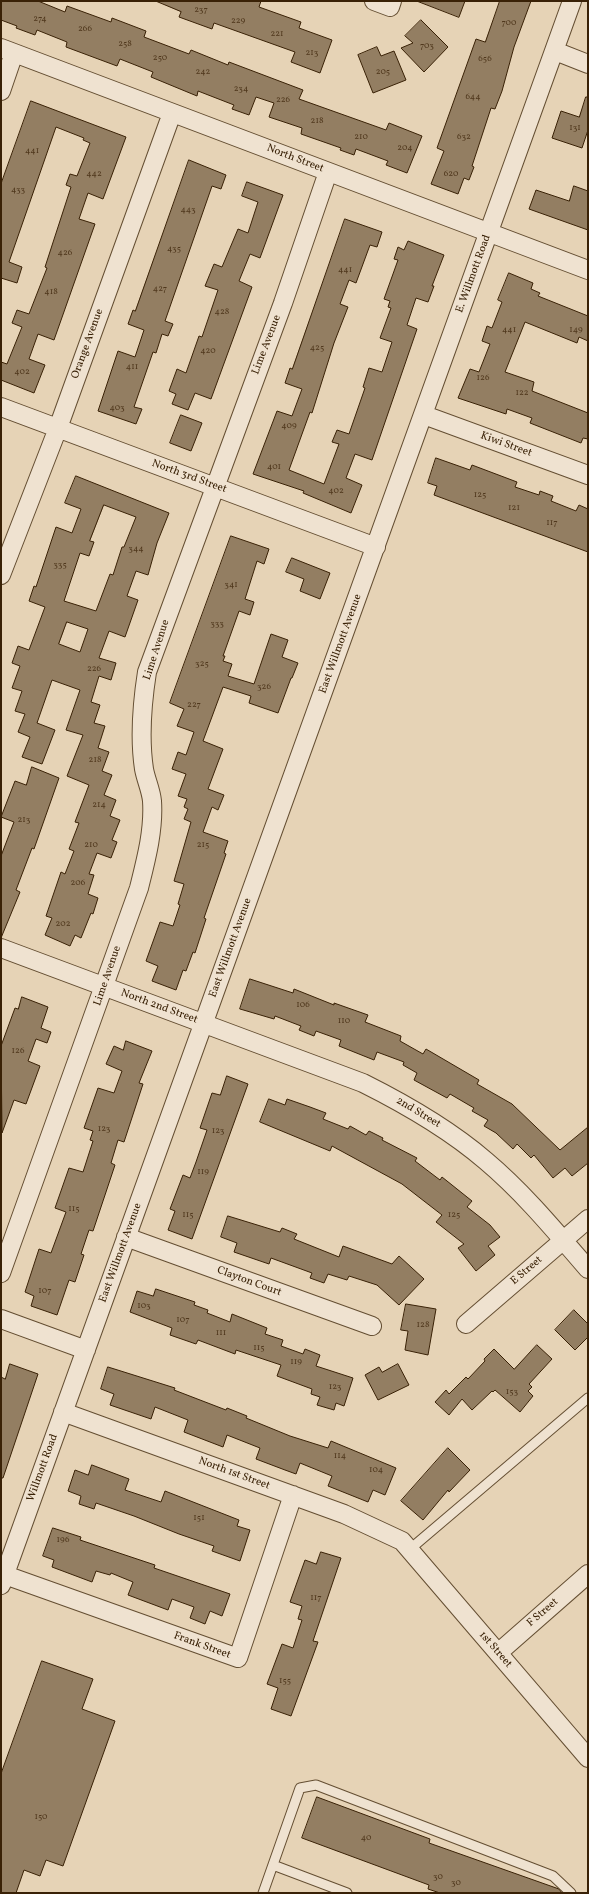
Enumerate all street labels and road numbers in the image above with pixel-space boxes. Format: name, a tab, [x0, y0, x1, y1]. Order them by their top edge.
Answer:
street label: North Street	[265, 142, 325, 176]
street label: E. Willmott Road	[454, 233, 494, 315]
street label: Orange Avenue	[69, 307, 107, 381]
street label: Lime Avenue	[250, 313, 284, 377]
street label: Kiwi Street	[479, 430, 533, 460]
street label: North 3rd Street	[150, 457, 228, 497]
street label: East Willmott Avenue	[317, 592, 365, 696]
street label: Lime Avenue	[141, 618, 173, 682]
street label: East Willmott Avenue	[207, 896, 255, 1000]
street label: Lime Avenue	[92, 944, 124, 1008]
street label: North 2nd Street	[119, 987, 199, 1027]
street label: 2nd Street	[393, 1095, 443, 1131]
street label: East Willmott Avenue	[97, 1201, 145, 1305]
street label: E Street	[508, 1254, 546, 1288]
street label: Clayton Court	[215, 1264, 283, 1300]
street label: Willmott Road	[25, 1432, 61, 1504]
street label: North 1st Street	[196, 1455, 272, 1493]
street label: F Street	[525, 1596, 561, 1630]
street label: 1st Street	[476, 1629, 514, 1671]
street label: Frank Street	[172, 1630, 232, 1662]

